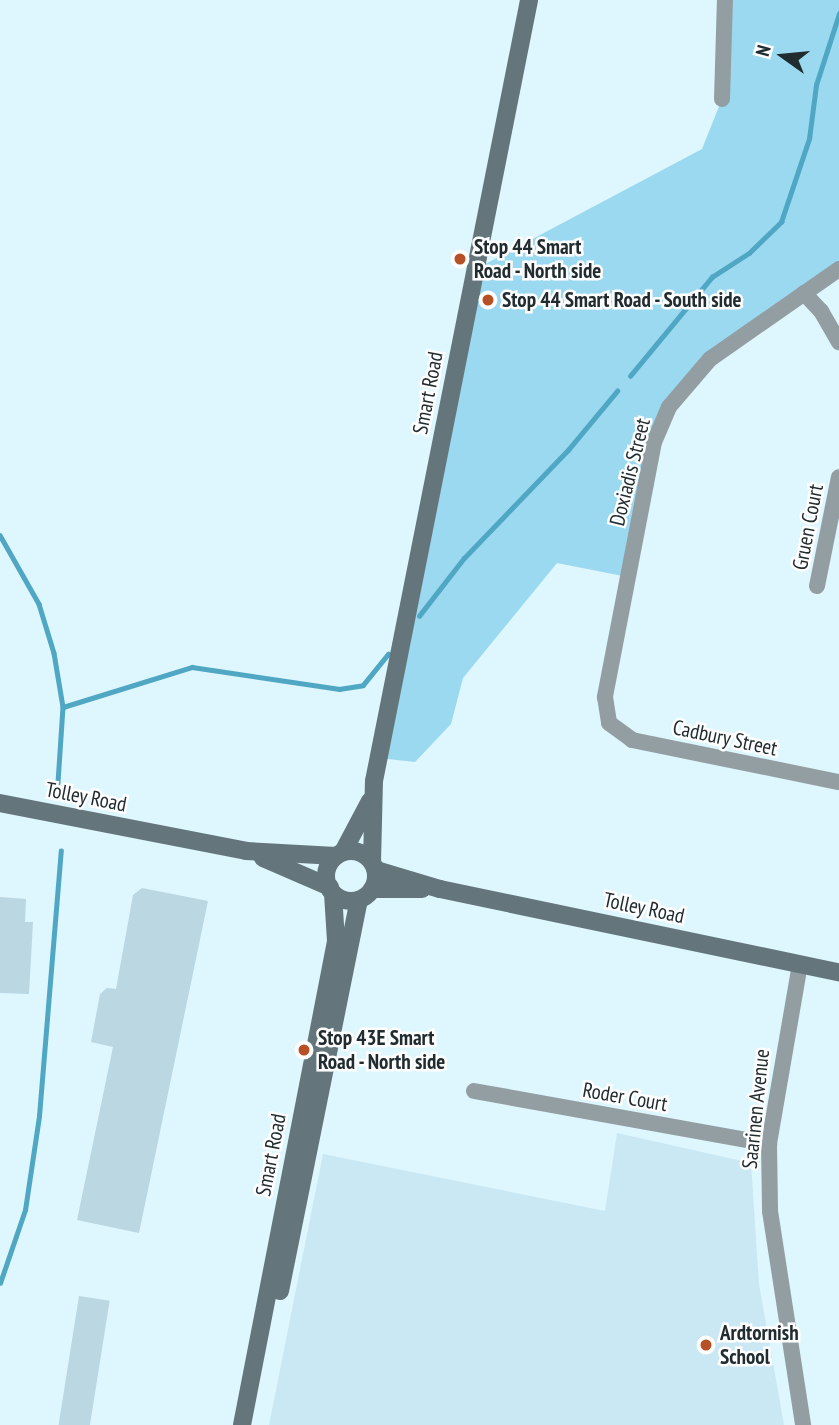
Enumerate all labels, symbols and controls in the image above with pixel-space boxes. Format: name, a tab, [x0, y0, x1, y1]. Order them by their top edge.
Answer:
north arrow	[748, 21, 818, 91]
text: N	[750, 43, 776, 59]
place label: Stop 44 Smart Road - North side	[474, 234, 604, 284]
marker: Stop 44 Smart Road - North side	[452, 251, 468, 267]
place label: Stop 44 Smart Road - South side	[502, 287, 744, 313]
marker: Stop 44 Smart Road - South side	[480, 292, 496, 308]
street label: Smart Road	[408, 350, 448, 436]
street label: Doxiadis Street	[604, 416, 656, 528]
street label: Gruen Court	[787, 482, 829, 572]
street label: Cadbury Street	[670, 715, 780, 761]
street label: Tolley Road	[43, 777, 129, 817]
street label: Tolley Road	[601, 887, 687, 929]
place label: Stop 43E Smart Road - North side	[318, 1025, 448, 1075]
marker: Stop 43E Smart Road - North side	[296, 1042, 312, 1058]
street label: Saarinen Avenue	[737, 1048, 775, 1170]
street label: Roder Court	[581, 1077, 669, 1117]
street label: Smart Road	[251, 1112, 291, 1198]
place label: Ardtornish School	[720, 1320, 799, 1370]
marker: Ardtornish School	[698, 1337, 714, 1353]

